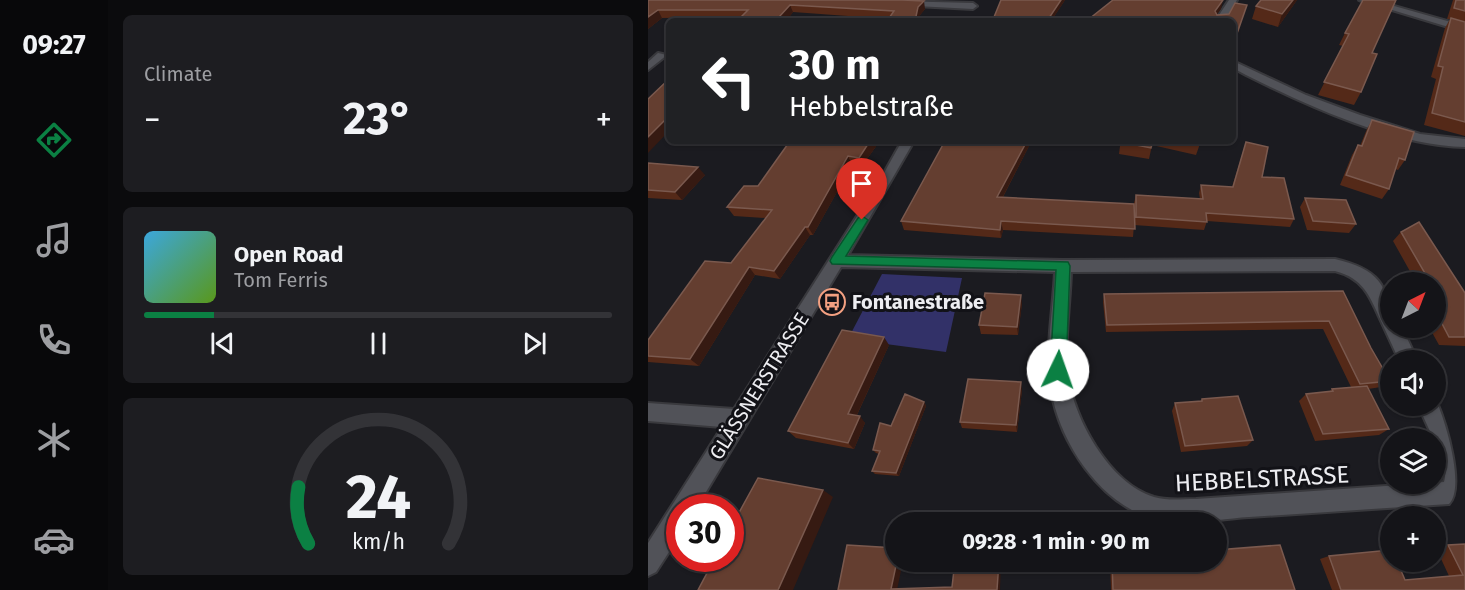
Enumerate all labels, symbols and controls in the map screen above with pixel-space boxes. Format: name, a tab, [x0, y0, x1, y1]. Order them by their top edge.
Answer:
text: 09:27	[22, 29, 86, 61]
text: 30 m	[789, 40, 881, 90]
icon: left	[690, 42, 768, 120]
text: Climate	[144, 62, 212, 86]
text: Hebbelstraße	[789, 91, 954, 123]
text: 23°	[343, 92, 413, 146]
text: −	[144, 100, 161, 140]
text: +	[596, 100, 612, 140]
icon: directions	[33, 119, 75, 161]
pin	[836, 158, 887, 220]
icon: arrive	[845, 167, 878, 200]
icon: music	[33, 219, 75, 261]
text: Open Road	[234, 241, 344, 268]
text: Tom Ferris	[234, 268, 328, 292]
north arrow	[1380, 272, 1446, 338]
map controls	[1380, 272, 1446, 572]
bus stop icon: Fontanestraße	[817, 287, 847, 317]
place label: Fontanestraße	[852, 290, 984, 314]
street label: GLÄSSNERSTRASSE	[704, 308, 814, 464]
icon: phone	[33, 319, 75, 361]
icon: previous	[206, 327, 239, 360]
icon: pause	[362, 327, 395, 360]
icon: next	[518, 327, 551, 360]
position arrow	[1026, 338, 1090, 402]
button: sound	[1380, 350, 1446, 416]
icon: climate	[33, 419, 75, 461]
button: layers	[1380, 428, 1446, 494]
text: 24	[345, 460, 411, 535]
street label: HEBBELSTRASSE	[1174, 460, 1350, 498]
speed limit sign: 30	[666, 494, 744, 572]
button: +	[1380, 506, 1446, 572]
icon: car	[33, 519, 75, 561]
text: 09:28 · 1 min · 90 m	[962, 528, 1150, 555]
text: km/h	[351, 529, 405, 555]

